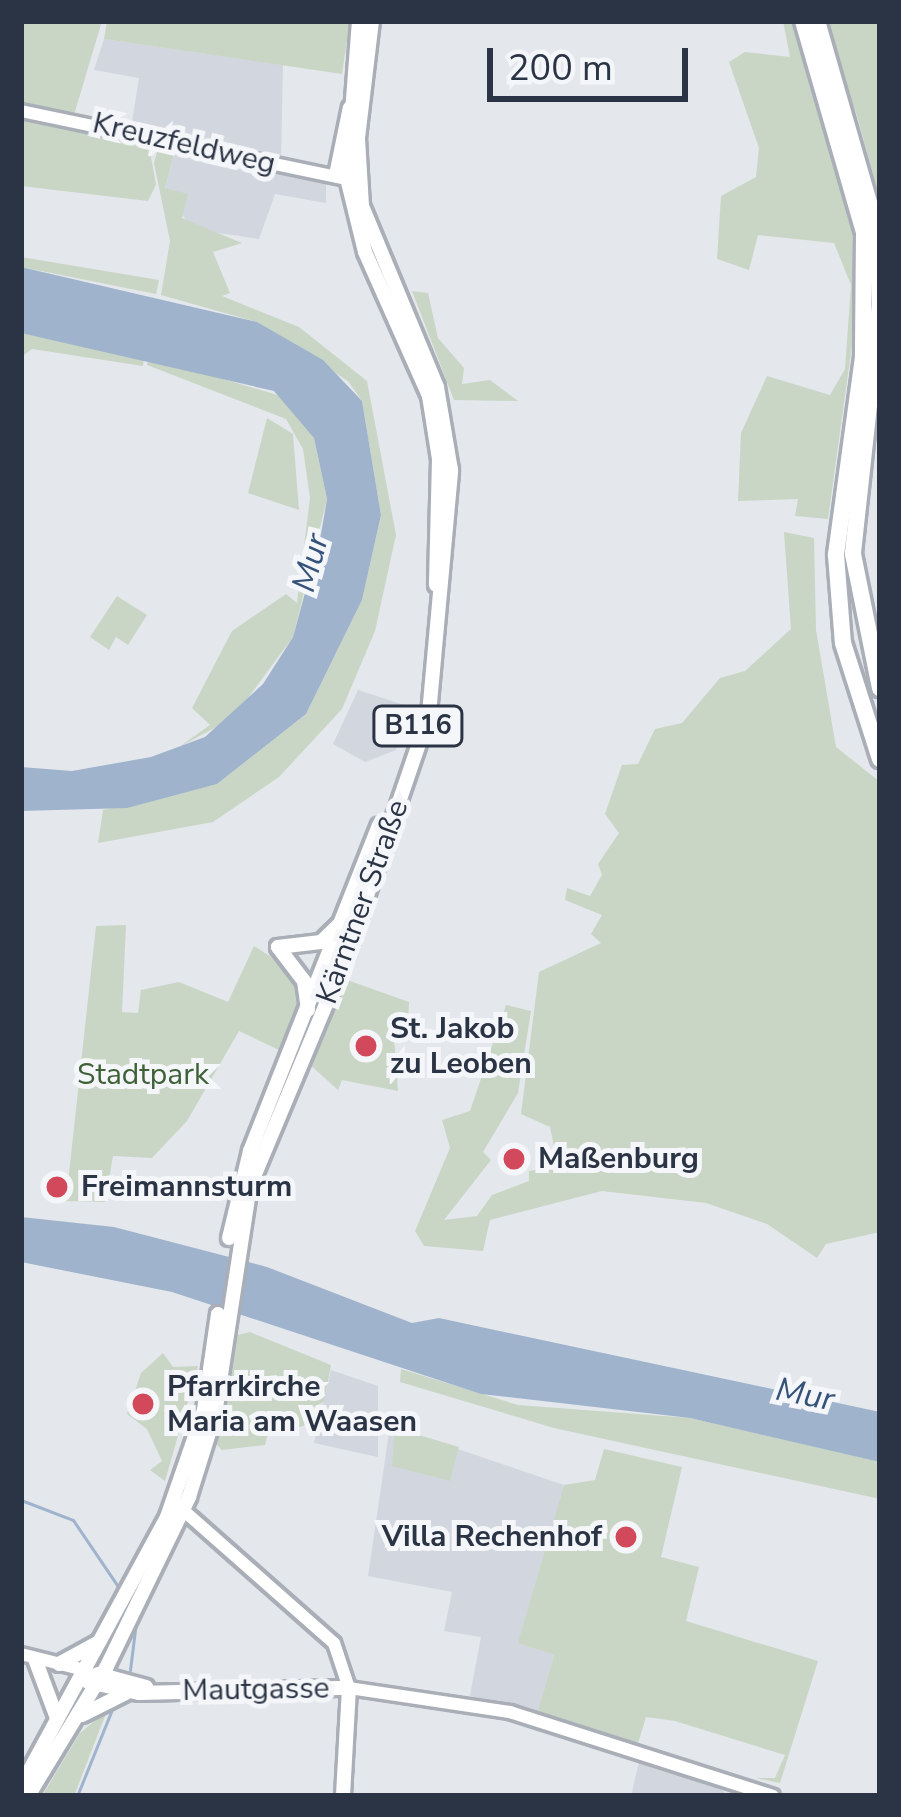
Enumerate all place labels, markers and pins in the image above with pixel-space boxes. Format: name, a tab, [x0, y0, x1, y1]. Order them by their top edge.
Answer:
place label: St. Jakob zu Leoben	[390, 1011, 532, 1082]
marker: St. Jakob zu Leoben	[353, 1033, 379, 1059]
place label: Maßenburg	[538, 1141, 699, 1177]
marker: Maßenburg	[501, 1146, 527, 1172]
place label: Freimannsturm	[81, 1169, 292, 1205]
marker: Freimannsturm	[44, 1174, 70, 1200]
place label: Pfarrkirche Maria am Waasen	[167, 1369, 417, 1440]
marker: Pfarrkirche Maria am Waasen	[130, 1391, 156, 1417]
place label: Villa Rechenhof	[382, 1519, 602, 1555]
marker: Villa Rechenhof	[613, 1524, 639, 1550]

